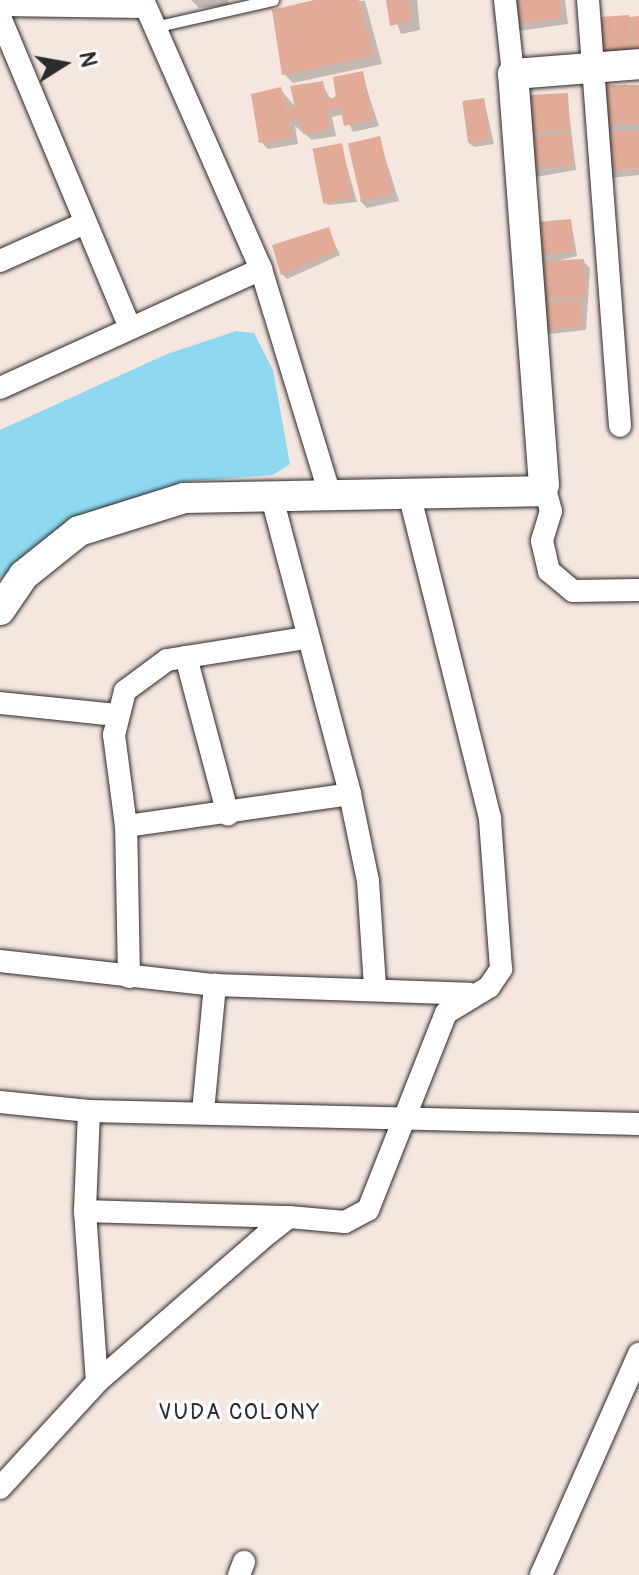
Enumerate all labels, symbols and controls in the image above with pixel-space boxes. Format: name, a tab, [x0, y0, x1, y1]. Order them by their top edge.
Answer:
north arrow	[24, 24, 104, 104]
text: N	[72, 49, 103, 69]
district label: VUDA COLONY	[158, 1400, 322, 1426]

